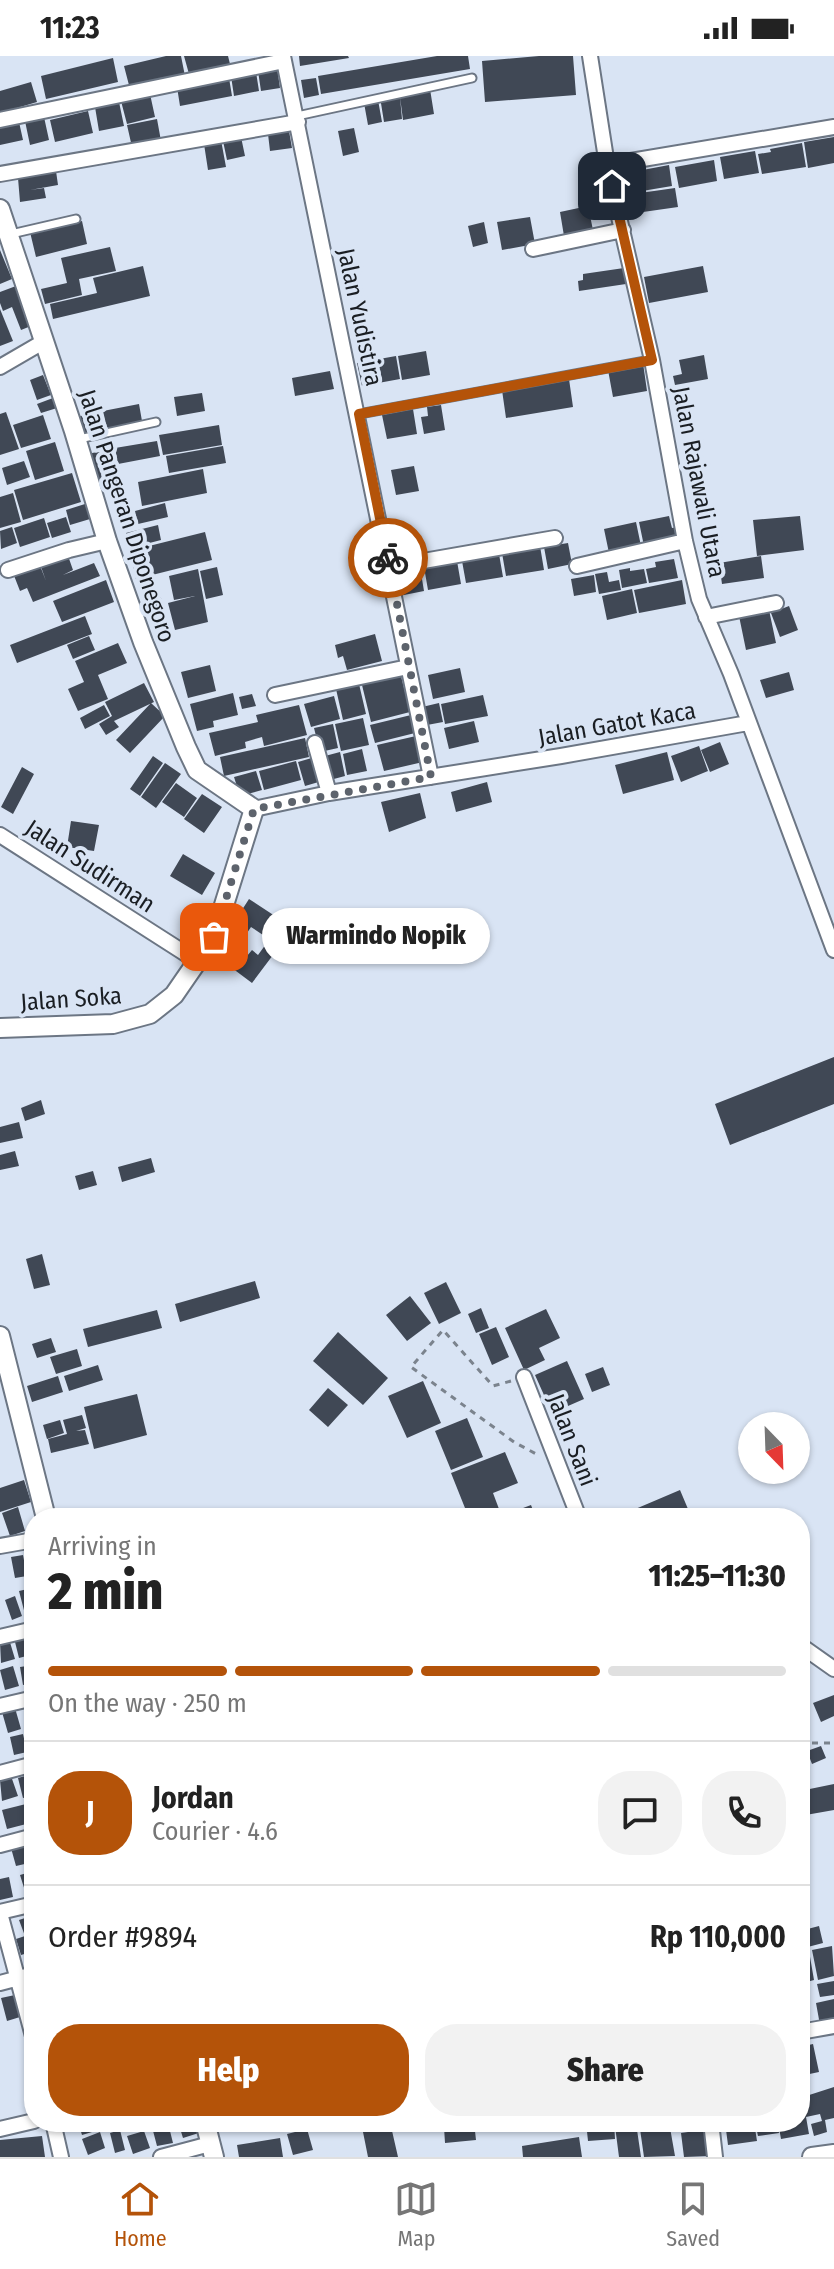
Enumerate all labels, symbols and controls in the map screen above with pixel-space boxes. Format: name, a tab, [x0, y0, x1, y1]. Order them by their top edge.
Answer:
text: 11:23	[40, 10, 100, 46]
pin	[578, 152, 646, 220]
icon: home	[590, 164, 634, 208]
street label: Jalan Yudistira	[332, 246, 388, 388]
street label: Jalan Rajawali Utara	[667, 384, 731, 580]
street label: Jalan Pangeran Diponegoro	[73, 386, 181, 646]
courier	[348, 518, 428, 598]
icon: bike	[366, 536, 410, 580]
street label: Jalan Gatot Kaca	[536, 696, 698, 752]
street label: Jalan Sudirman	[20, 814, 160, 918]
pin	[180, 903, 248, 971]
callout: Warmindo Nopik	[262, 909, 490, 965]
icon: bag	[192, 915, 236, 959]
text: Warmindo Nopik	[286, 920, 466, 951]
street label: Jalan Soka	[19, 981, 123, 1017]
street label: Jalan Sani	[542, 1390, 602, 1490]
north arrow	[738, 1412, 810, 1484]
map controls	[738, 1412, 810, 1484]
text: Arriving in	[48, 1531, 157, 1562]
text: 11:25–11:30	[648, 1558, 786, 1594]
text: 2 min	[48, 1560, 163, 1623]
text: On the way · 250 m	[48, 1688, 247, 1719]
button: chat	[598, 1771, 682, 1855]
button: phone	[702, 1771, 786, 1855]
text: Jordan	[152, 1780, 234, 1816]
text: J	[86, 1795, 94, 1831]
text: Courier · 4.6	[152, 1816, 278, 1847]
text: Order #9894	[48, 1919, 197, 1955]
text: Rp 110,000	[650, 1919, 786, 1955]
button: Help	[48, 2024, 409, 2116]
button: Share	[425, 2024, 786, 2116]
tab: Home	[114, 2177, 167, 2252]
tab: Map	[394, 2177, 438, 2252]
tab: Saved	[666, 2177, 720, 2252]

